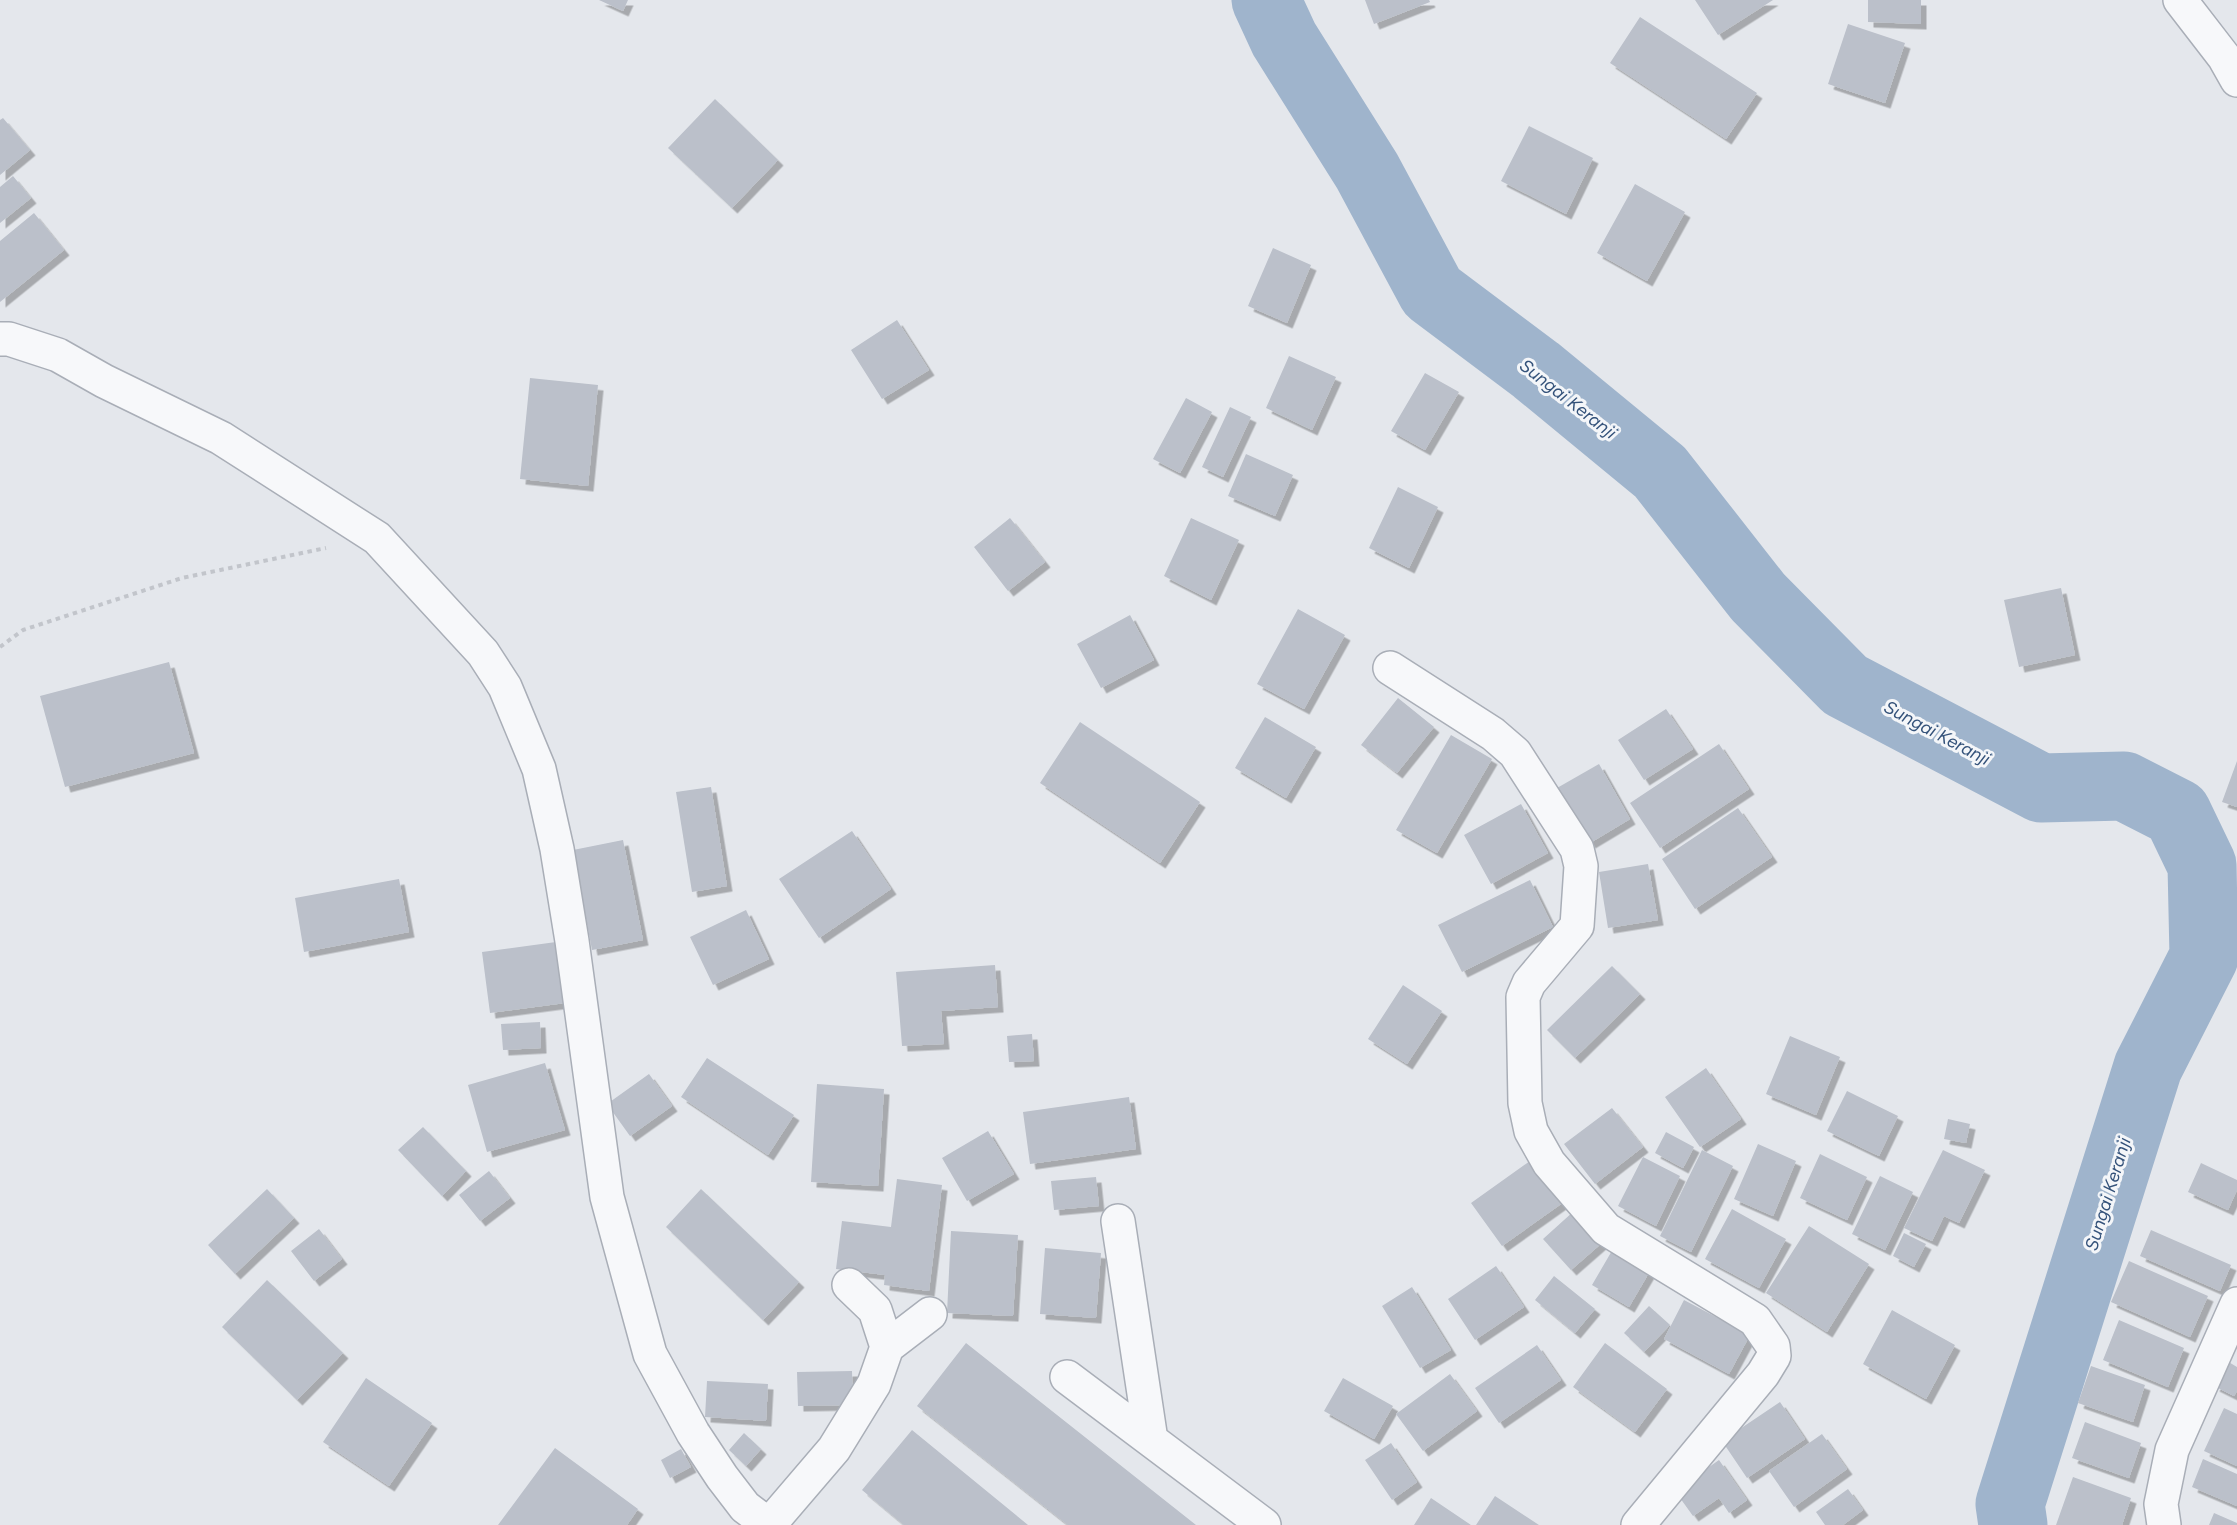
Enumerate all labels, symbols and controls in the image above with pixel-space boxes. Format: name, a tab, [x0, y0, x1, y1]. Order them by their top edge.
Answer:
water label: Sungai Keranji	[1515, 354, 1622, 444]
water label: Sungai Keranji	[1880, 696, 1995, 771]
water label: Sungai Keranji	[2080, 1134, 2136, 1253]

